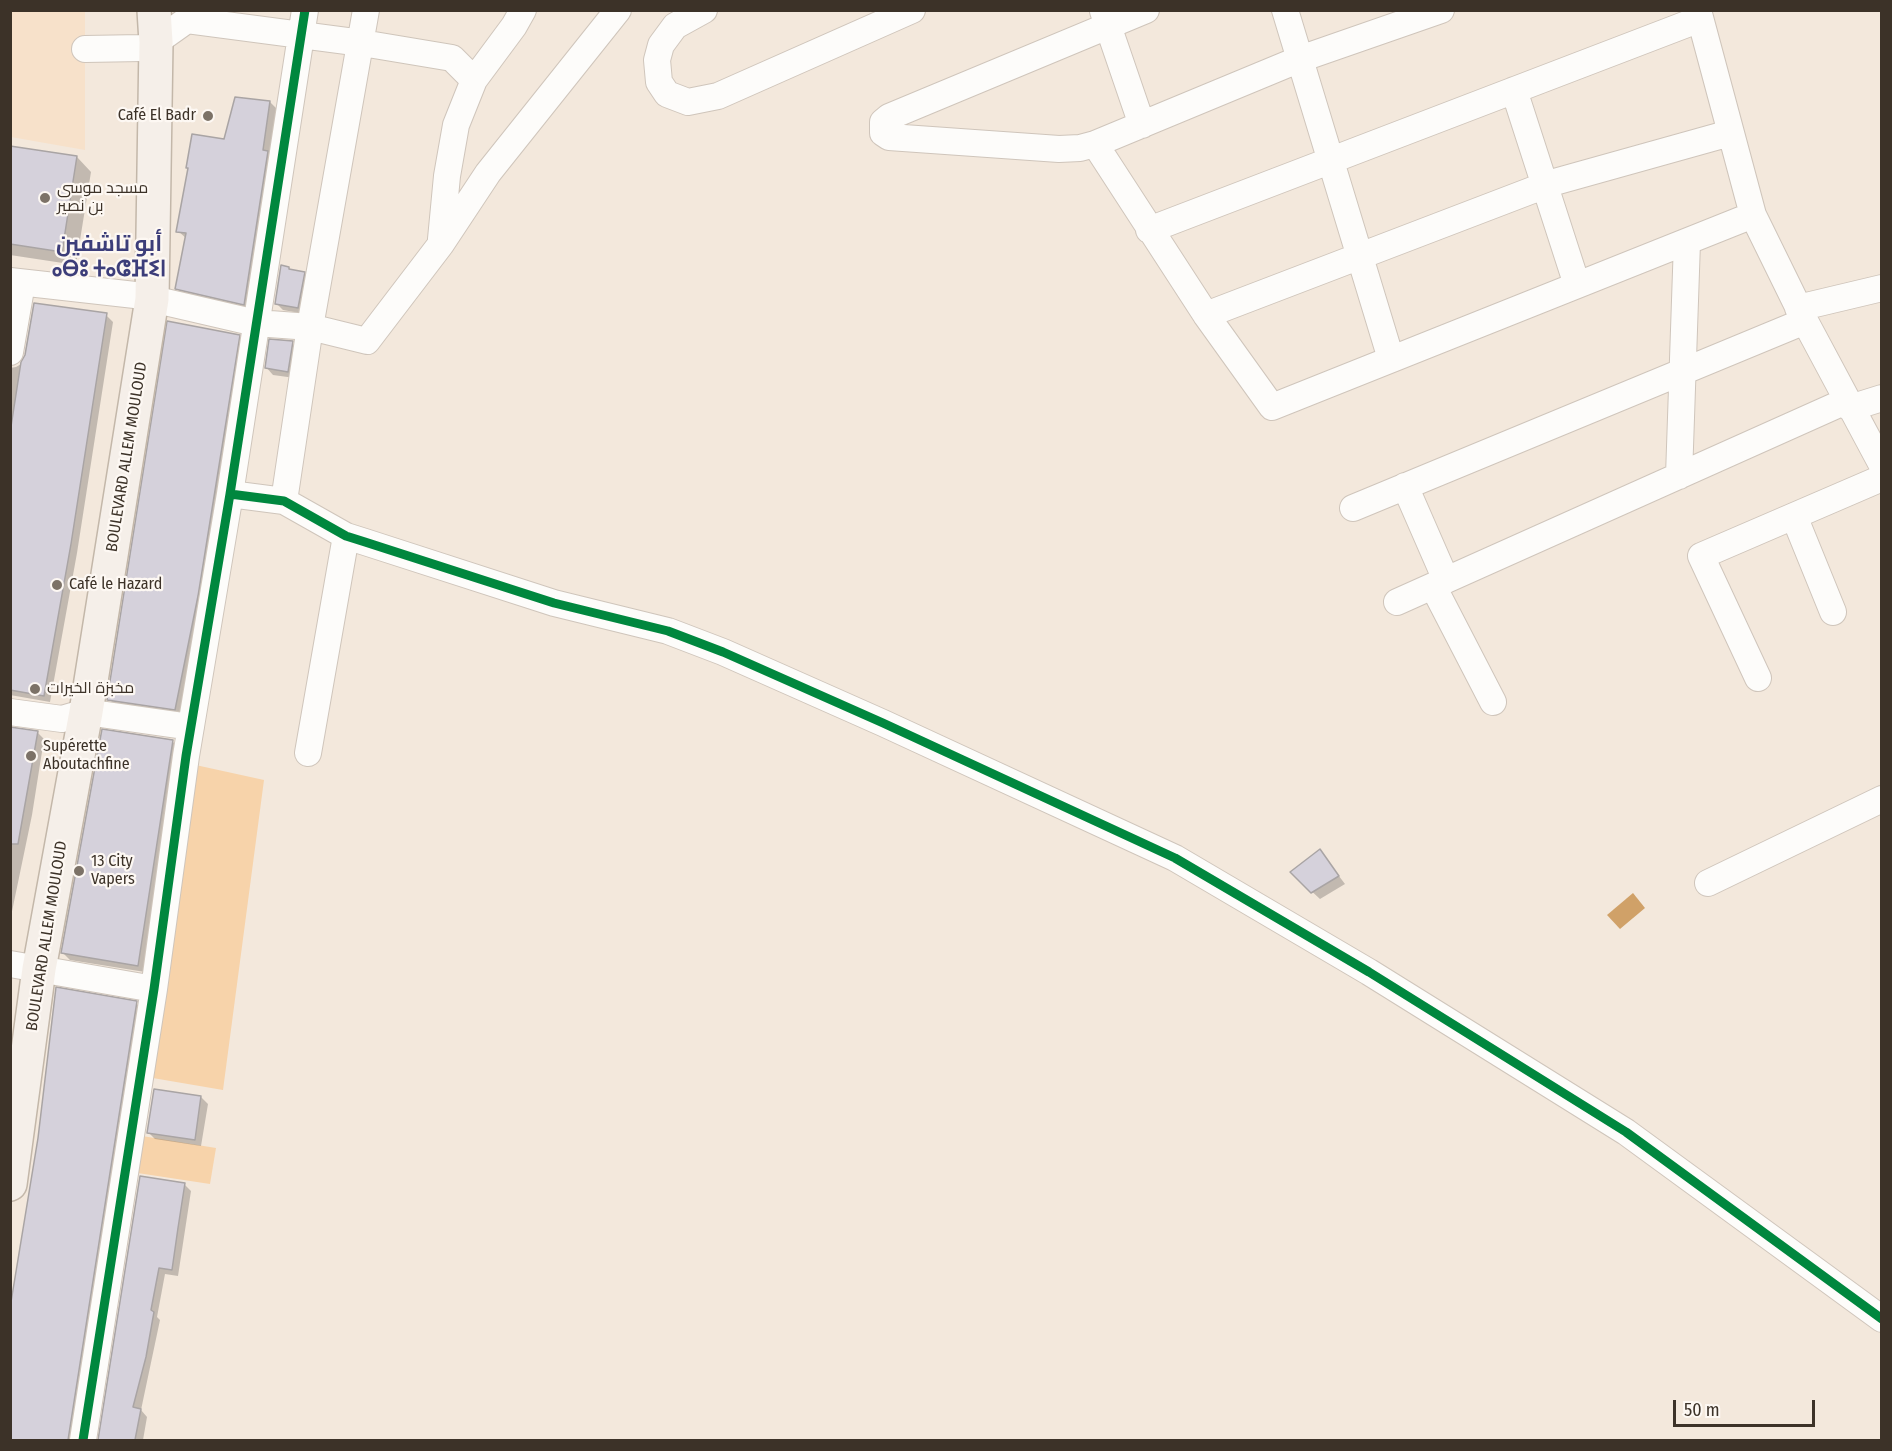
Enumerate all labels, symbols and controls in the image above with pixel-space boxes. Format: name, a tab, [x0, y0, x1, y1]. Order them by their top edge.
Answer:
place label: Café El Badr	[118, 106, 196, 126]
marker: Café El Badr	[201, 109, 215, 123]
place label: مسجد موسى بن نصير	[57, 179, 148, 217]
marker: مسجد موسى بن نصير	[38, 191, 52, 205]
district label: أبو تاشفين ⴰⴱⵓ ⵜⴰⵛⴼⵉⵏ	[52, 232, 166, 284]
street label: BOULEVARD ALLEM MOULOUD	[103, 361, 151, 553]
place label: Café le Hazard	[69, 575, 162, 595]
marker: Café le Hazard	[50, 578, 64, 592]
place label: مخبزة الخيرات	[47, 679, 134, 699]
marker: مخبزة الخيرات	[28, 682, 42, 696]
place label: Supérette Aboutachfine	[43, 737, 130, 775]
marker: Supérette Aboutachfine	[24, 749, 38, 763]
street label: BOULEVARD ALLEM MOULOUD	[23, 840, 71, 1032]
place label: 13 City Vapers	[91, 852, 135, 890]
marker: 13 City Vapers	[72, 864, 86, 878]
scale bar	[1676, 1388, 1818, 1426]
text: 50 m	[1684, 1399, 1720, 1421]

